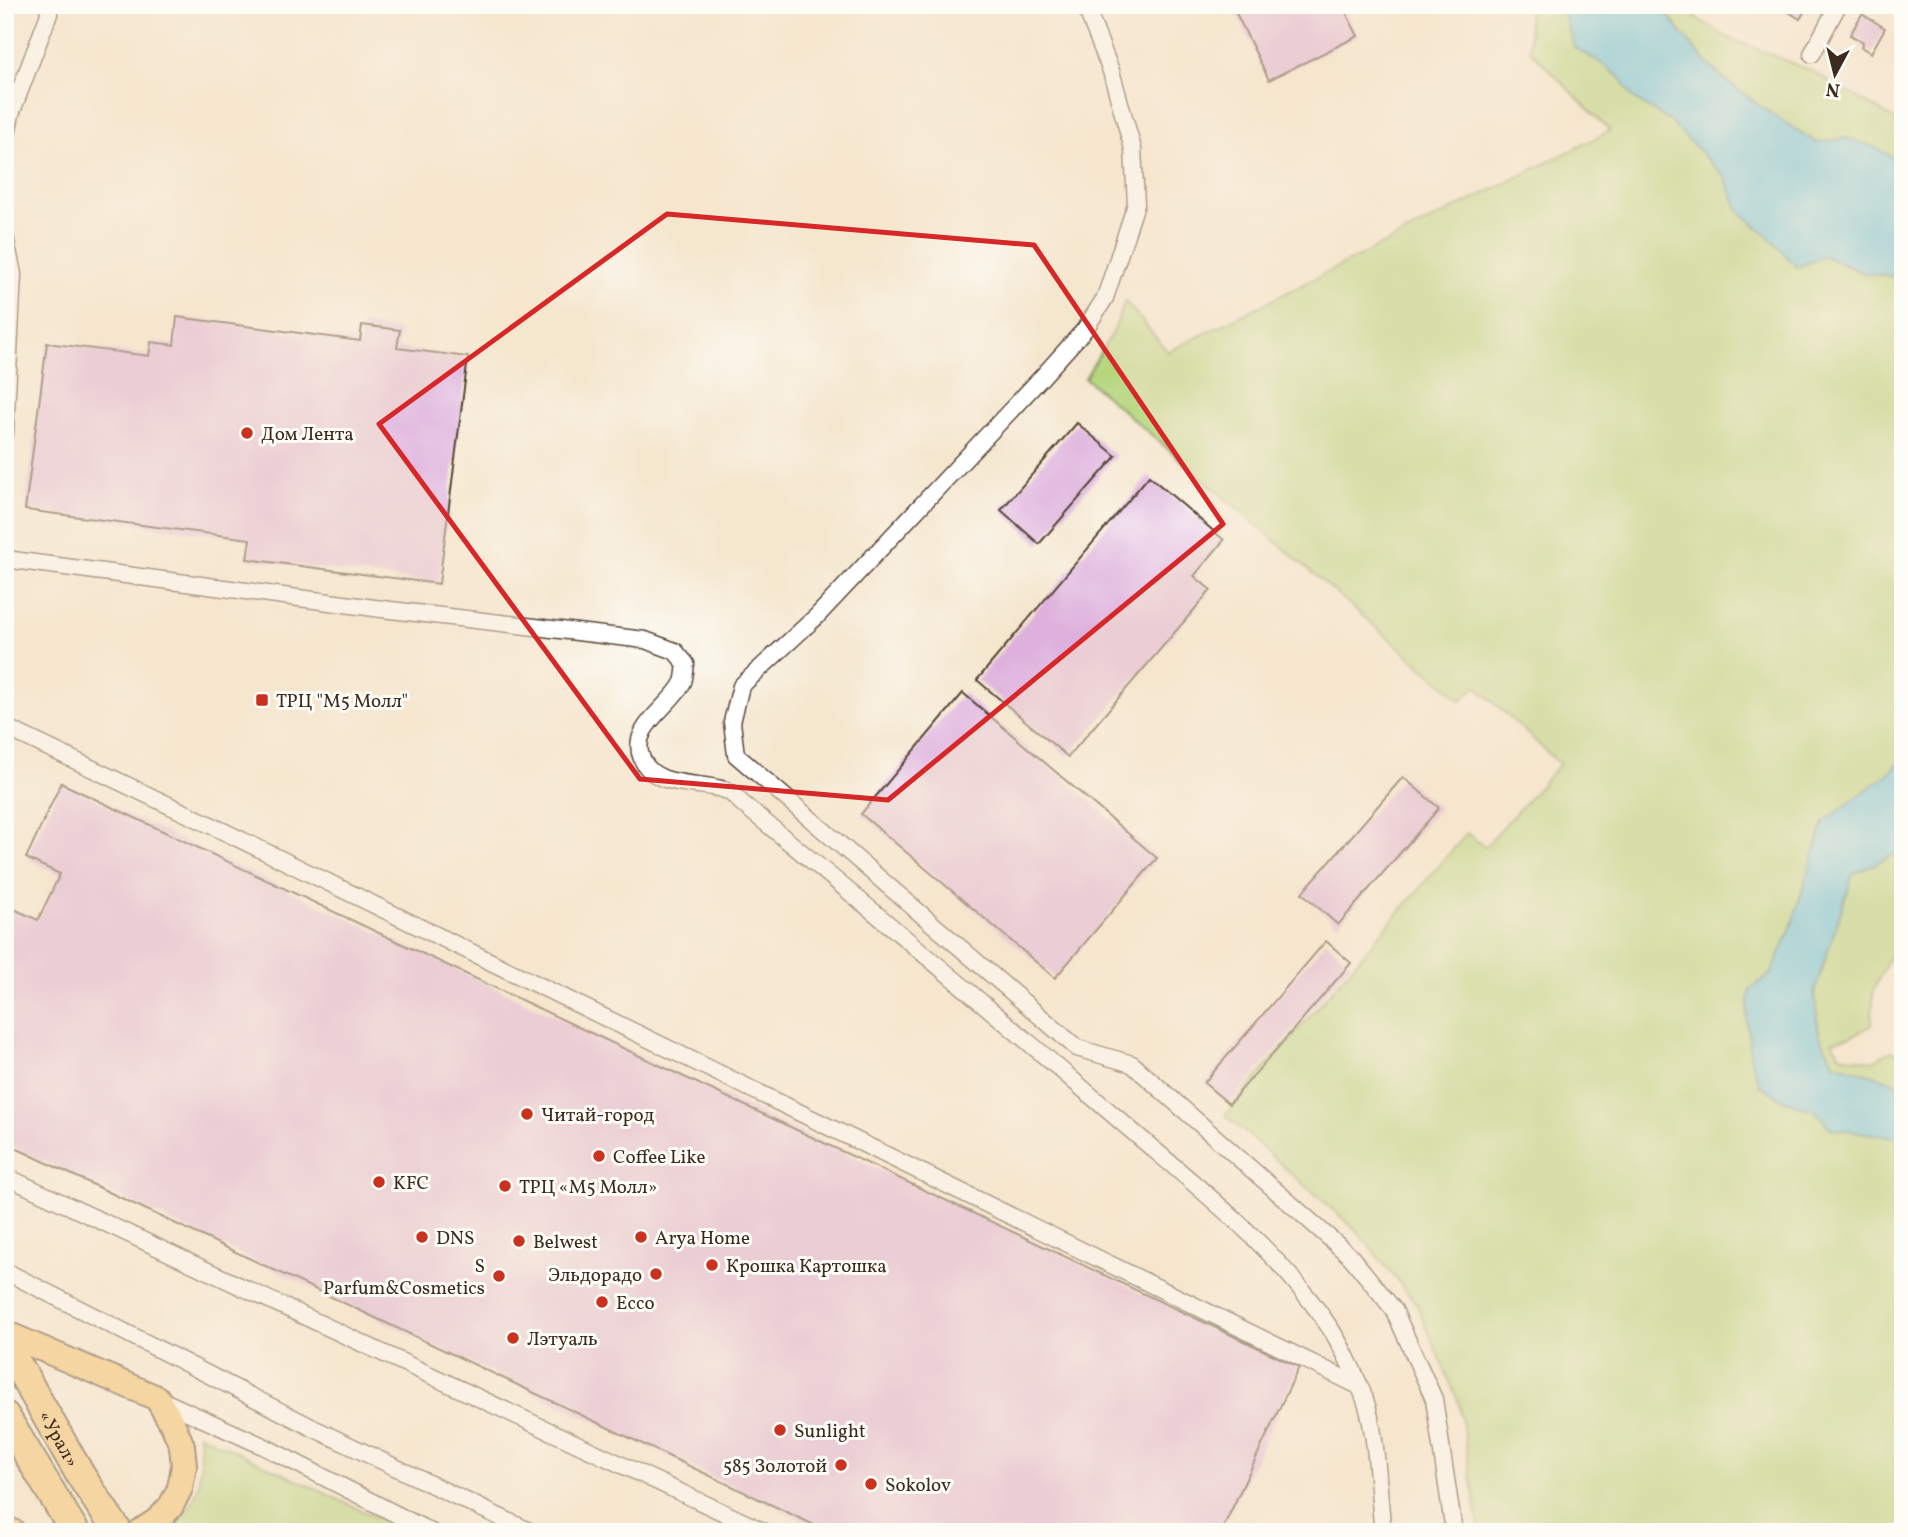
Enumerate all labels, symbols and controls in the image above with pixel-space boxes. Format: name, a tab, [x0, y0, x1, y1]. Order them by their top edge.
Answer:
north arrow	[1800, 38, 1870, 108]
text: N	[1825, 75, 1842, 103]
place label: Дом Лента	[261, 422, 354, 448]
marker: Дом Лента	[239, 425, 255, 441]
place label: ТРЦ "М5 Молл"	[276, 689, 408, 715]
marker: ТРЦ "М5 Молл"	[254, 692, 270, 708]
place label: Читай-город	[541, 1103, 654, 1129]
marker: Читай-город	[519, 1106, 535, 1122]
place label: Coffee Like	[613, 1145, 705, 1171]
marker: Coffee Like	[591, 1148, 607, 1164]
place label: KFC	[393, 1171, 429, 1197]
marker: KFC	[371, 1174, 387, 1190]
place label: ТРЦ «М5 Молл»	[519, 1175, 657, 1201]
marker: ТРЦ «М5 Молл»	[497, 1178, 513, 1194]
place label: DNS	[436, 1226, 474, 1252]
place label: Arya Home	[655, 1226, 750, 1252]
marker: DNS	[414, 1229, 430, 1245]
marker: Arya Home	[633, 1229, 649, 1245]
place label: Belwest	[533, 1230, 598, 1256]
marker: Belwest	[511, 1233, 527, 1249]
place label: S Parfum&Cosmetics	[323, 1254, 485, 1302]
place label: Крошка Картошка	[726, 1254, 887, 1280]
marker: Крошка Картошка	[704, 1257, 720, 1273]
place label: Эльдорадо	[548, 1263, 642, 1289]
marker: Эльдорадо	[648, 1266, 664, 1282]
marker: S Parfum&Cosmetics	[491, 1268, 507, 1284]
place label: Ecco	[616, 1291, 655, 1317]
marker: Ecco	[594, 1294, 610, 1310]
place label: Лэтуаль	[527, 1327, 598, 1353]
marker: Лэтуаль	[505, 1330, 521, 1346]
street label: «Урал»	[31, 1406, 84, 1473]
place label: Sunlight	[794, 1419, 866, 1445]
marker: Sunlight	[772, 1422, 788, 1438]
place label: 585 Золотой	[723, 1454, 827, 1480]
marker: 585 Золотой	[833, 1457, 849, 1473]
place label: Sokolov	[885, 1473, 951, 1499]
marker: Sokolov	[863, 1476, 879, 1492]

